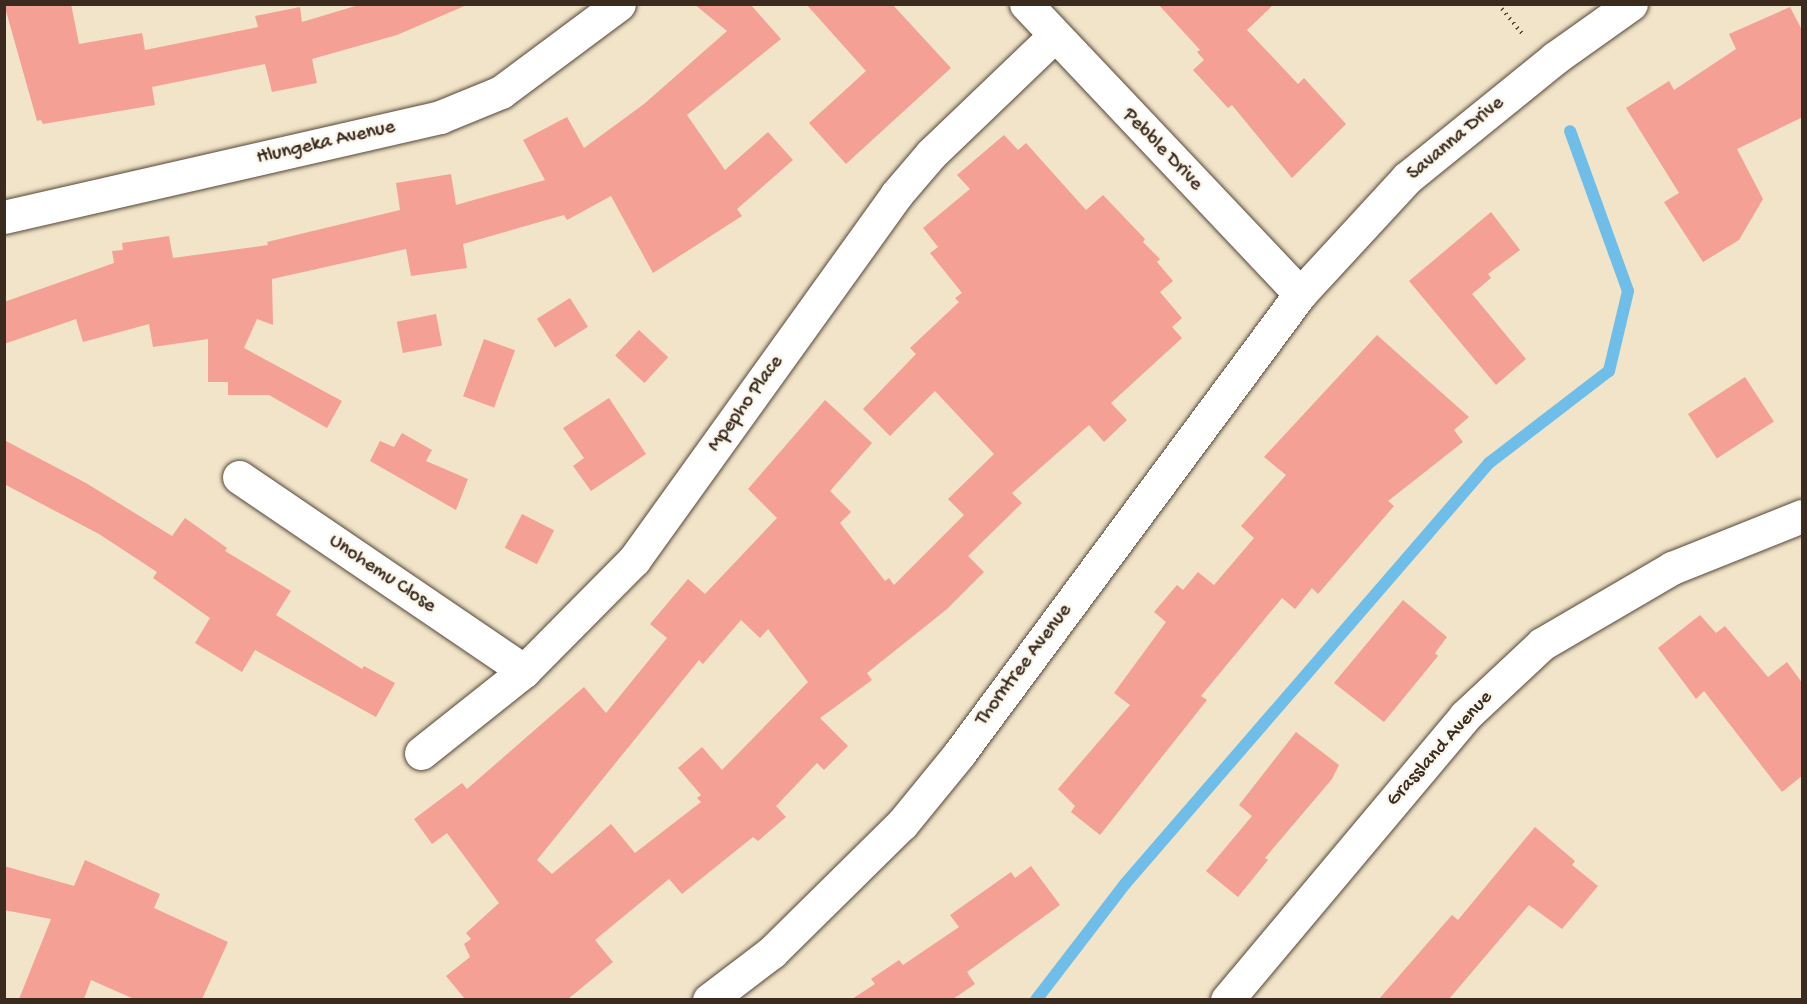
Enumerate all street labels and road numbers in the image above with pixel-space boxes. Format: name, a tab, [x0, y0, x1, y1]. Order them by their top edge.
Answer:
street label: Savanna Drive	[1403, 92, 1509, 186]
street label: Pebble Drive	[1117, 104, 1207, 196]
street label: Hlungeka Avenue	[254, 115, 398, 171]
street label: Mpepho Place	[703, 351, 789, 457]
street label: Unohemu Close	[324, 529, 440, 619]
street label: Thorntree Avenue	[970, 599, 1078, 731]
street label: Grassland Avenue	[1382, 686, 1498, 812]

